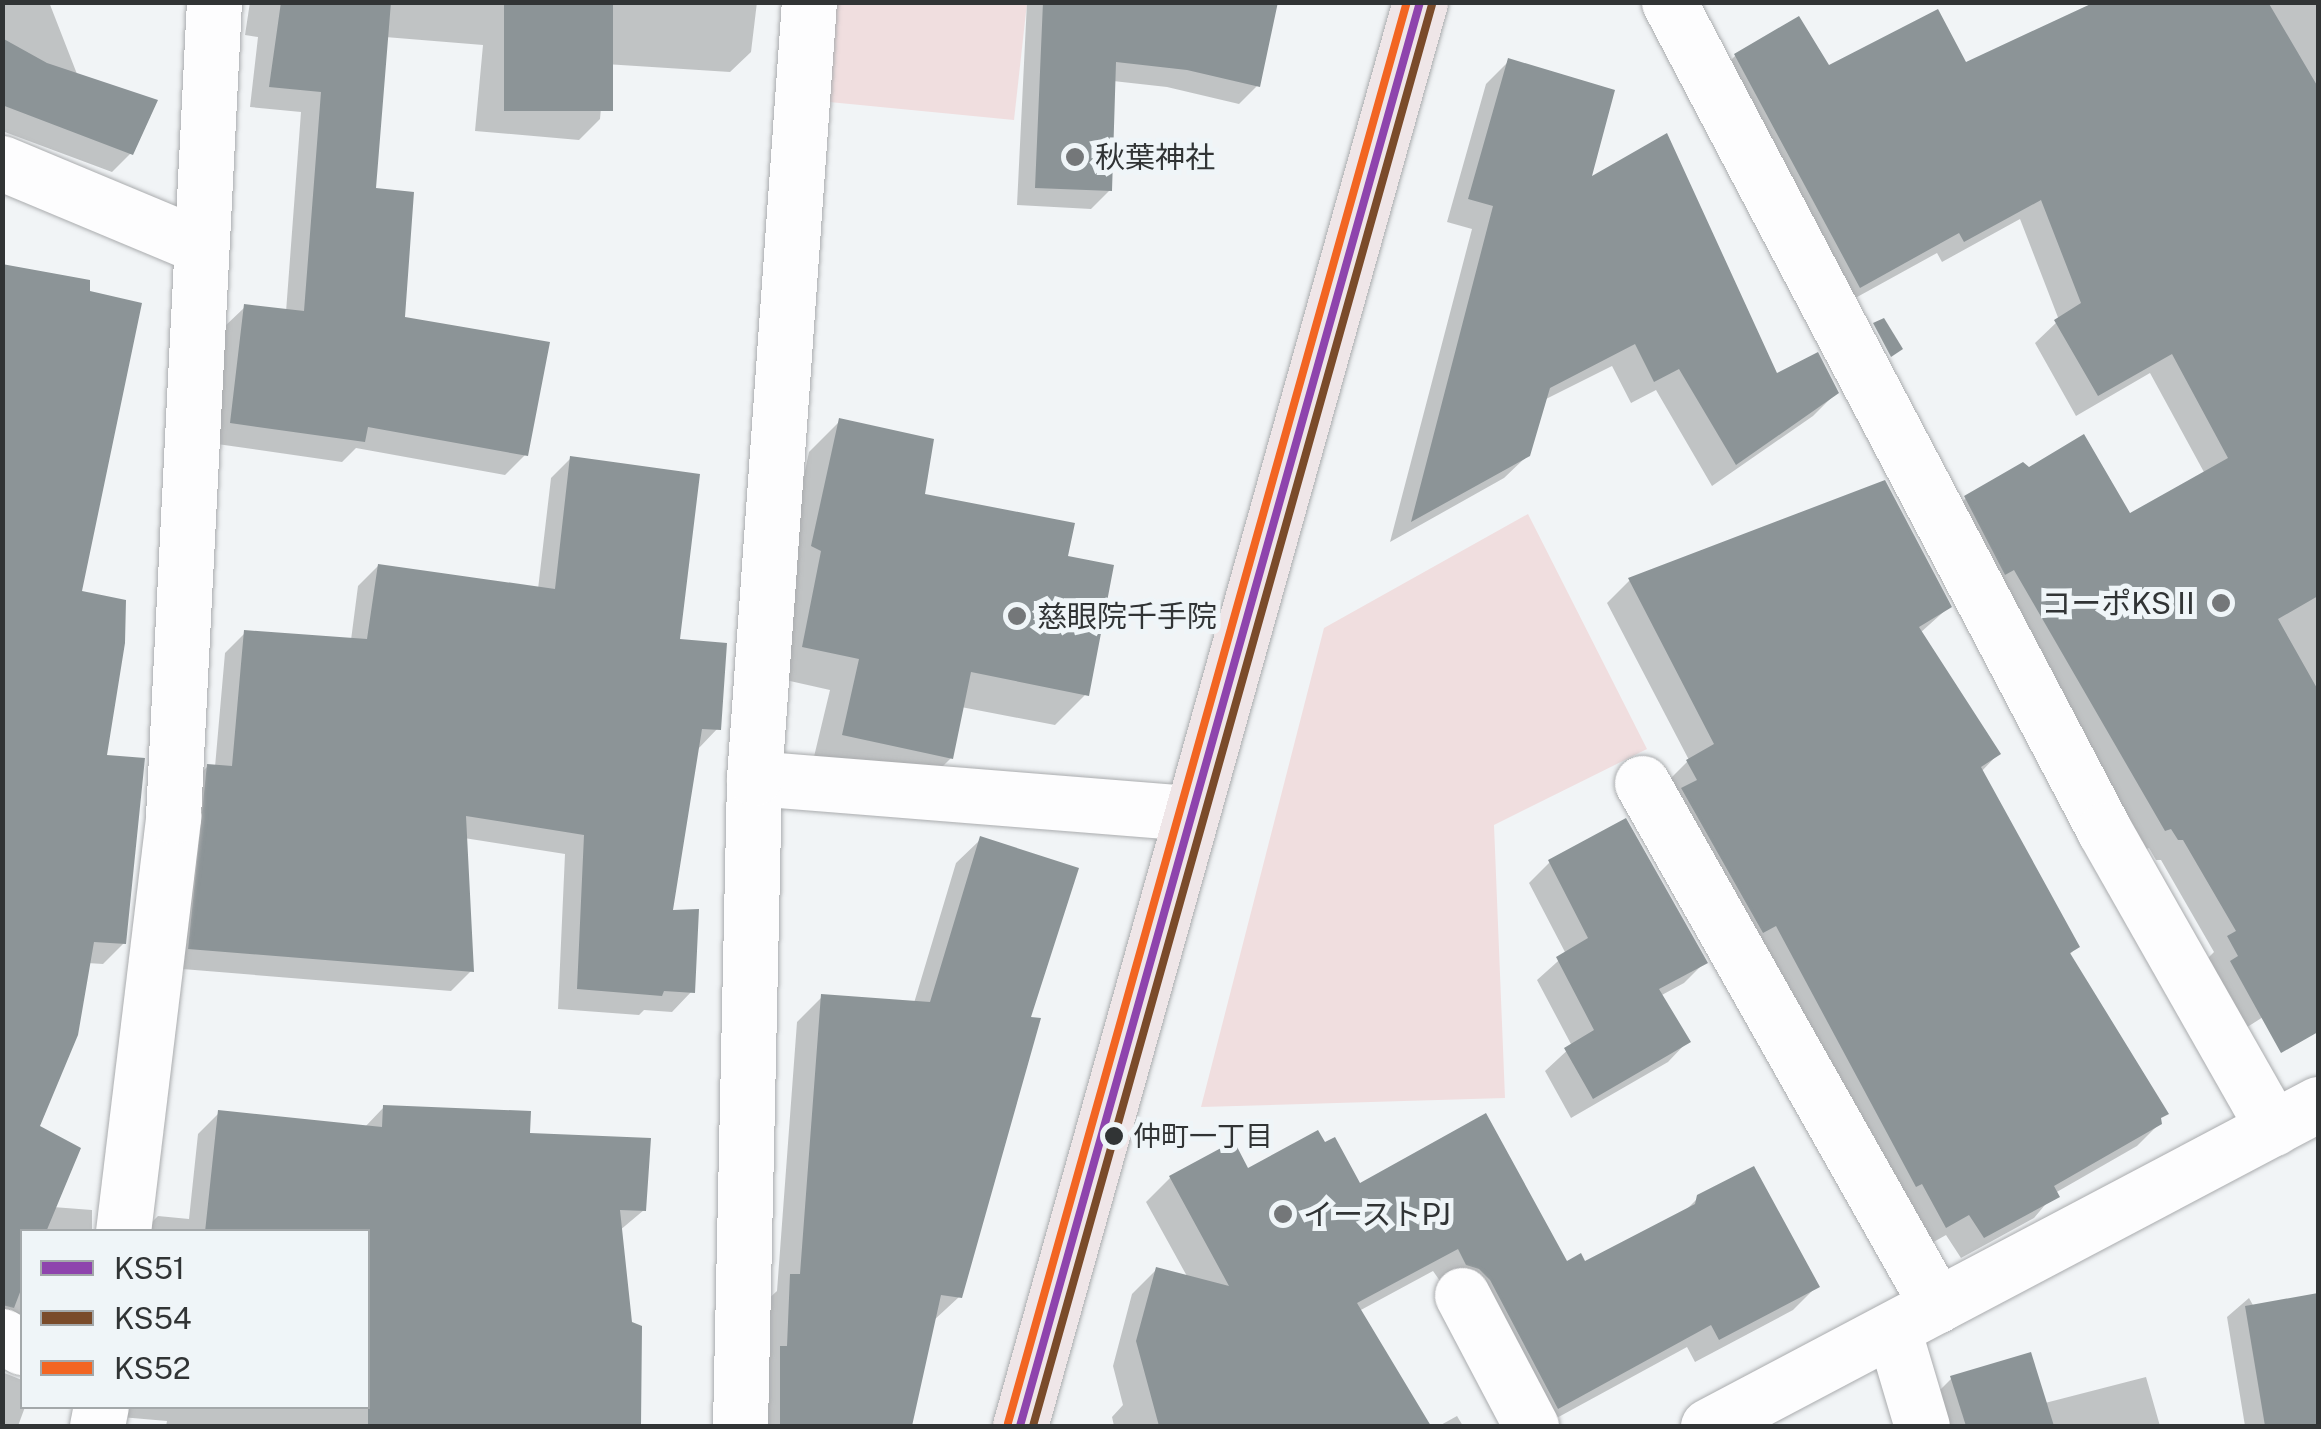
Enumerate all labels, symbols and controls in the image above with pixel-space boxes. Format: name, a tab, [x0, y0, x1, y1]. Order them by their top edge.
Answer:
place label: 秋葉神社	[1095, 139, 1215, 175]
marker: 秋葉神社	[1064, 146, 1086, 168]
place label: コーポKSⅡ	[2041, 585, 2201, 621]
marker: コーポKSⅡ	[2210, 592, 2232, 614]
place label: 慈眼院千手院	[1037, 598, 1217, 634]
marker: 慈眼院千手院	[1006, 605, 1028, 627]
place label: 仲町一丁目	[1133, 1119, 1273, 1153]
marker: 仲町一丁目	[1104, 1126, 1124, 1146]
place label: イーストPJ	[1303, 1196, 1452, 1232]
marker: イーストPJ	[1272, 1203, 1294, 1225]
legend	[20, 1229, 370, 1409]
text: KS51	[114, 1250, 185, 1286]
text: KS54	[114, 1300, 192, 1336]
text: KS52	[114, 1350, 191, 1386]

